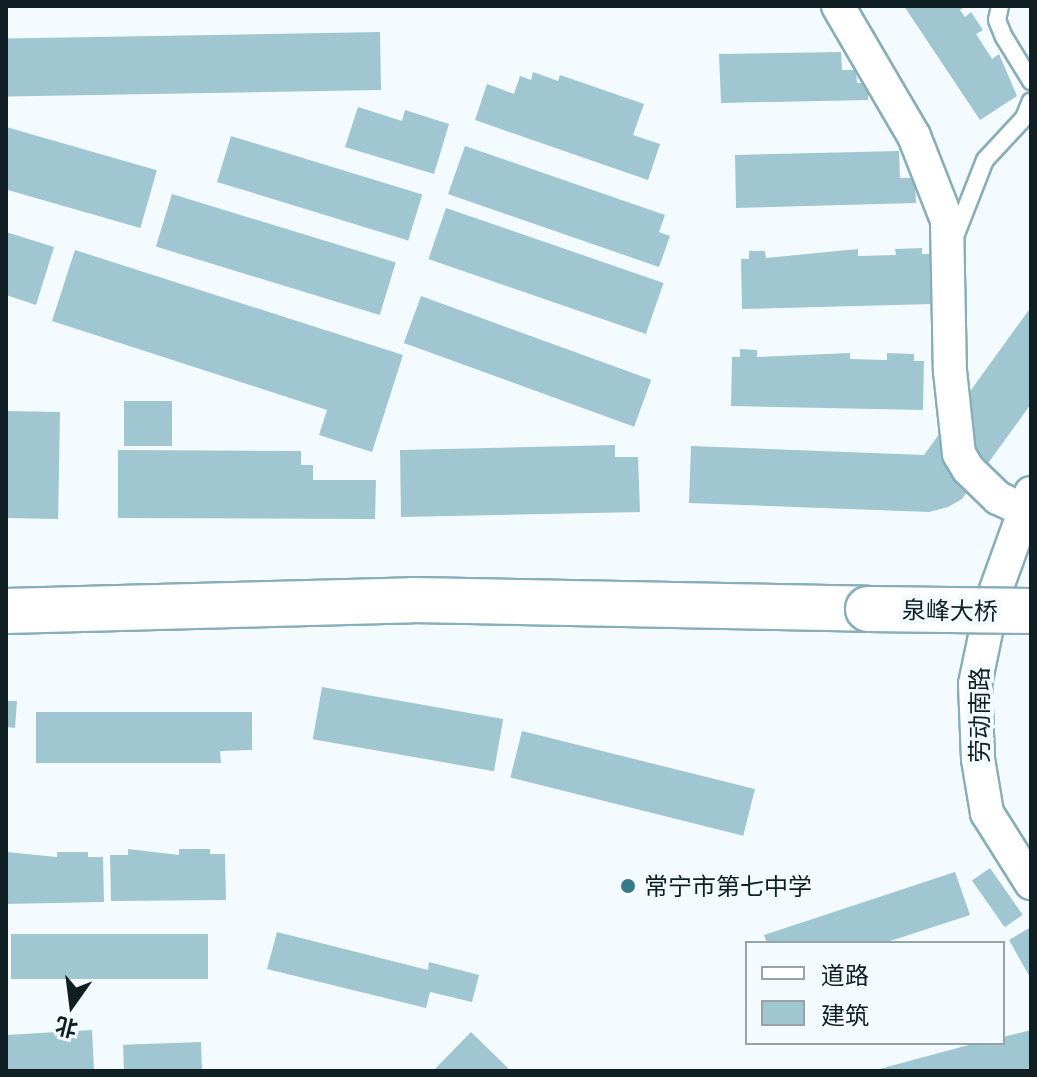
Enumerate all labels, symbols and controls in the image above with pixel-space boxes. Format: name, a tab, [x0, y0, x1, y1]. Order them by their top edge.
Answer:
street label: 泉峰大桥	[902, 595, 998, 625]
street label: 劳动南路	[965, 667, 993, 763]
place label: 常宁市第七中学	[644, 872, 812, 900]
marker: 常宁市第七中学	[619, 877, 637, 895]
legend	[745, 941, 1005, 1045]
text: 道路	[821, 958, 869, 991]
north arrow	[32, 965, 112, 1045]
text: 建筑	[821, 998, 869, 1031]
text: 北	[52, 1011, 81, 1046]

